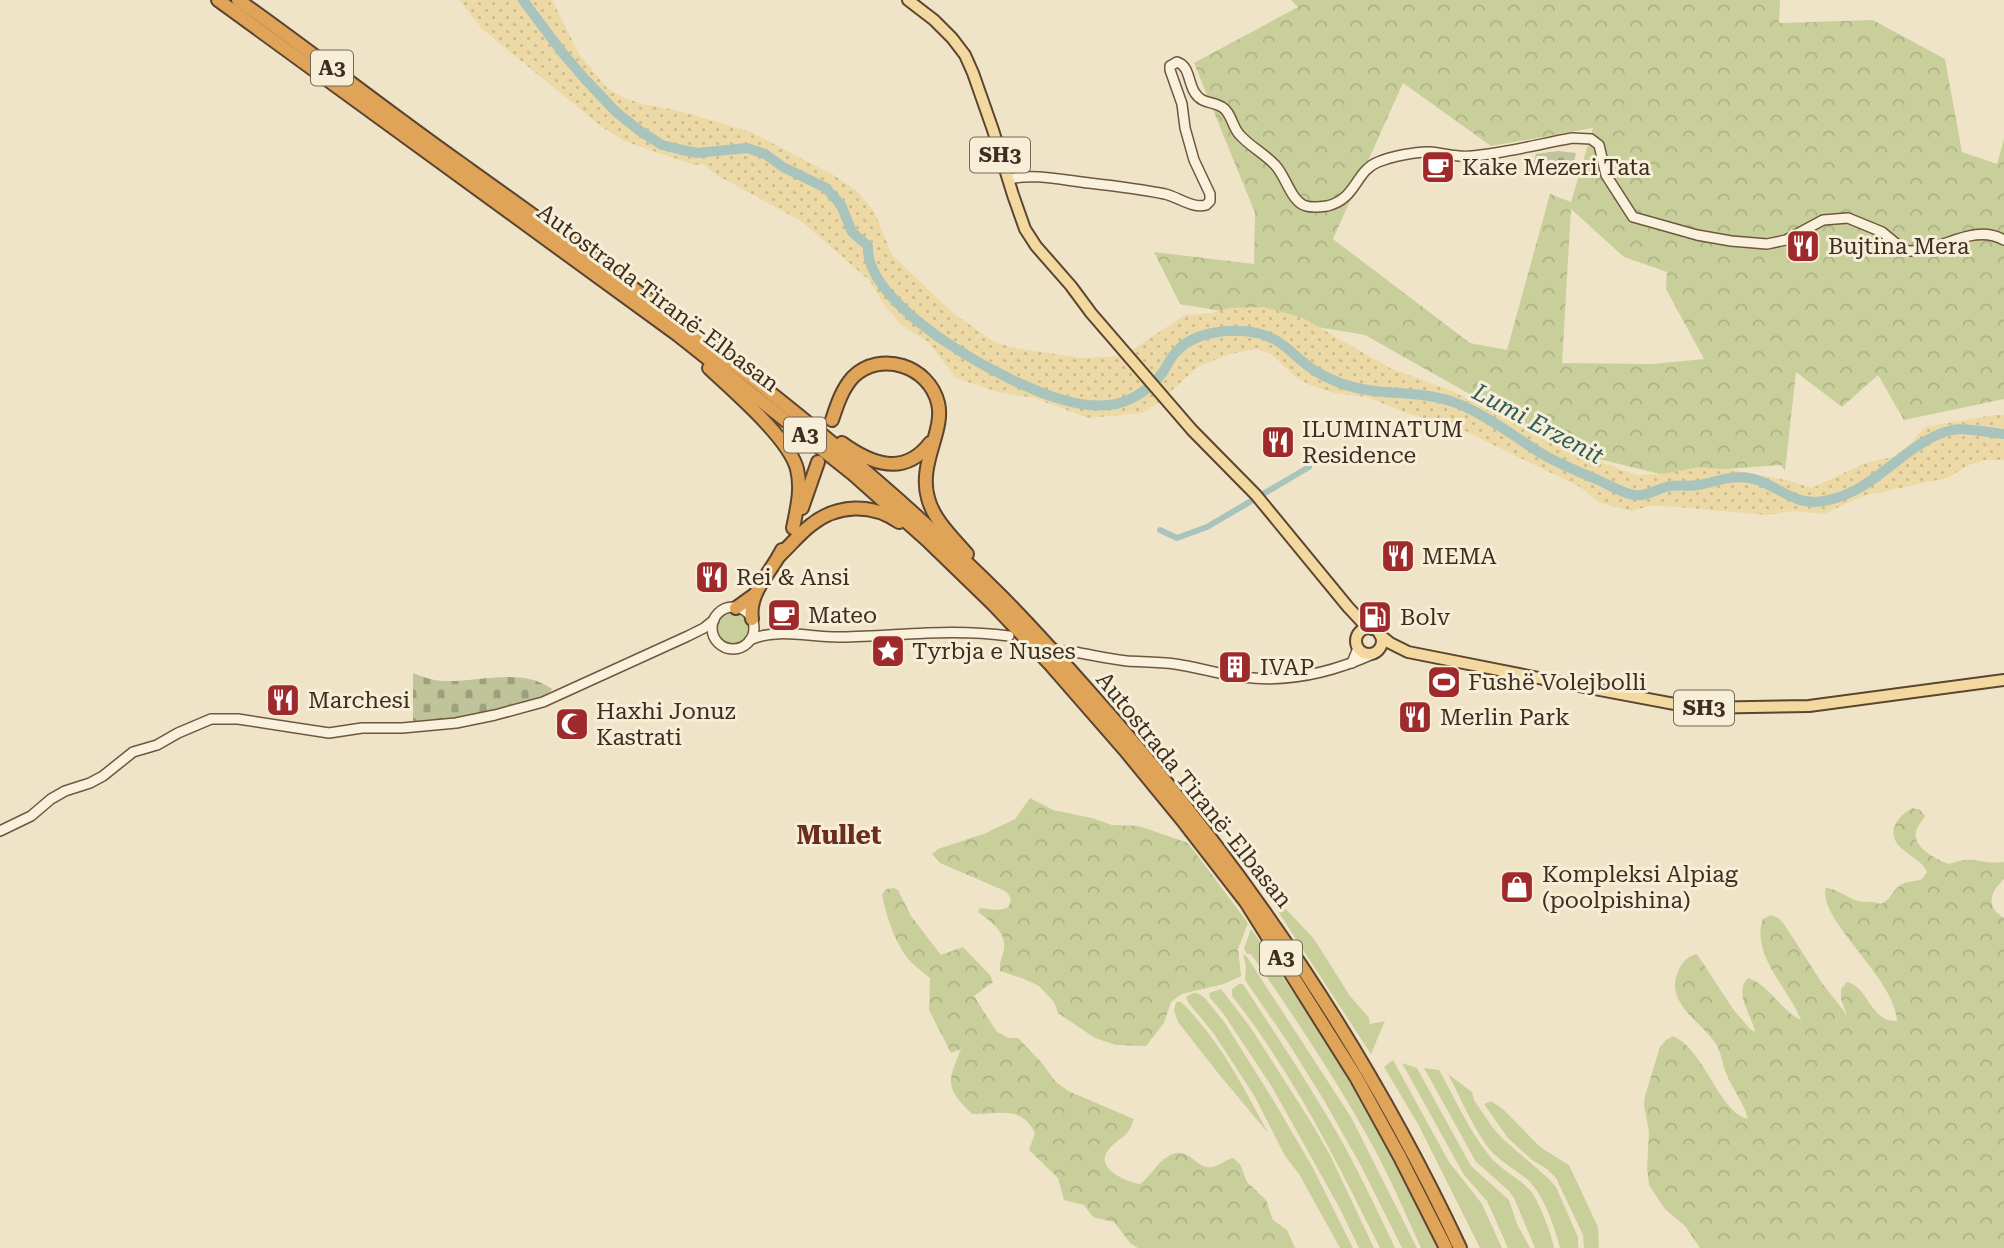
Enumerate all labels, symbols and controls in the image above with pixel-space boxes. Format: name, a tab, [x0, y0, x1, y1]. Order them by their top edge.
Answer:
road number: A3	[311, 50, 353, 86]
road number: SH3	[970, 138, 1030, 172]
cafe icon: Kake Mezeri Tata	[1419, 148, 1457, 186]
place label: Kake Mezeri Tata	[1462, 154, 1651, 181]
street label: Autostrada Tiranë-Elbasan	[532, 198, 784, 398]
restaurant icon: Bujtina Mera	[1784, 227, 1822, 265]
place label: Bujtina Mera	[1828, 233, 1970, 260]
water label: Lumi Erzenit	[1467, 377, 1608, 470]
place label: ILUMINATUM Residence	[1302, 416, 1463, 469]
road number: A3	[784, 418, 826, 452]
restaurant icon: ILUMINATUM Residence	[1259, 423, 1297, 461]
restaurant icon: MEMA	[1379, 537, 1417, 575]
place label: MEMA	[1422, 543, 1497, 570]
restaurant icon: Rei & Ansi	[693, 558, 731, 596]
place label: Rei & Ansi	[736, 564, 850, 591]
cafe icon: Mateo	[765, 596, 803, 634]
fuel station icon: Bolv	[1356, 598, 1394, 636]
place label: Mateo	[808, 602, 877, 629]
place label: Bolv	[1400, 604, 1451, 631]
place icon: Tyrbja e Nuses	[869, 632, 907, 670]
place label: Tyrbja e Nuses	[912, 638, 1076, 665]
building icon: IVAP	[1216, 648, 1254, 686]
place label: IVAP	[1260, 654, 1314, 681]
sports icon: Fushë Volejbolli	[1425, 663, 1463, 701]
street label: Autostrada Tiranë-Elbasan	[1090, 667, 1298, 914]
place label: Fushë Volejbolli	[1468, 669, 1646, 696]
restaurant icon: Marchesi	[264, 681, 302, 719]
place label: Marchesi	[308, 687, 410, 714]
road number: SH3	[1674, 690, 1734, 726]
place label: Haxhi Jonuz Kastrati	[596, 698, 736, 751]
restaurant icon: Merlin Park	[1396, 698, 1434, 736]
place label: Merlin Park	[1440, 704, 1570, 731]
mosque icon: Haxhi Jonuz Kastrati	[553, 705, 591, 743]
district label: Mullet	[797, 820, 882, 850]
place label: Kompleksi Alpiag (poolpishina)	[1542, 861, 1738, 914]
shop icon: Kompleksi Alpiag (poolpishina)	[1498, 868, 1536, 906]
road number: A3	[1260, 940, 1302, 976]

